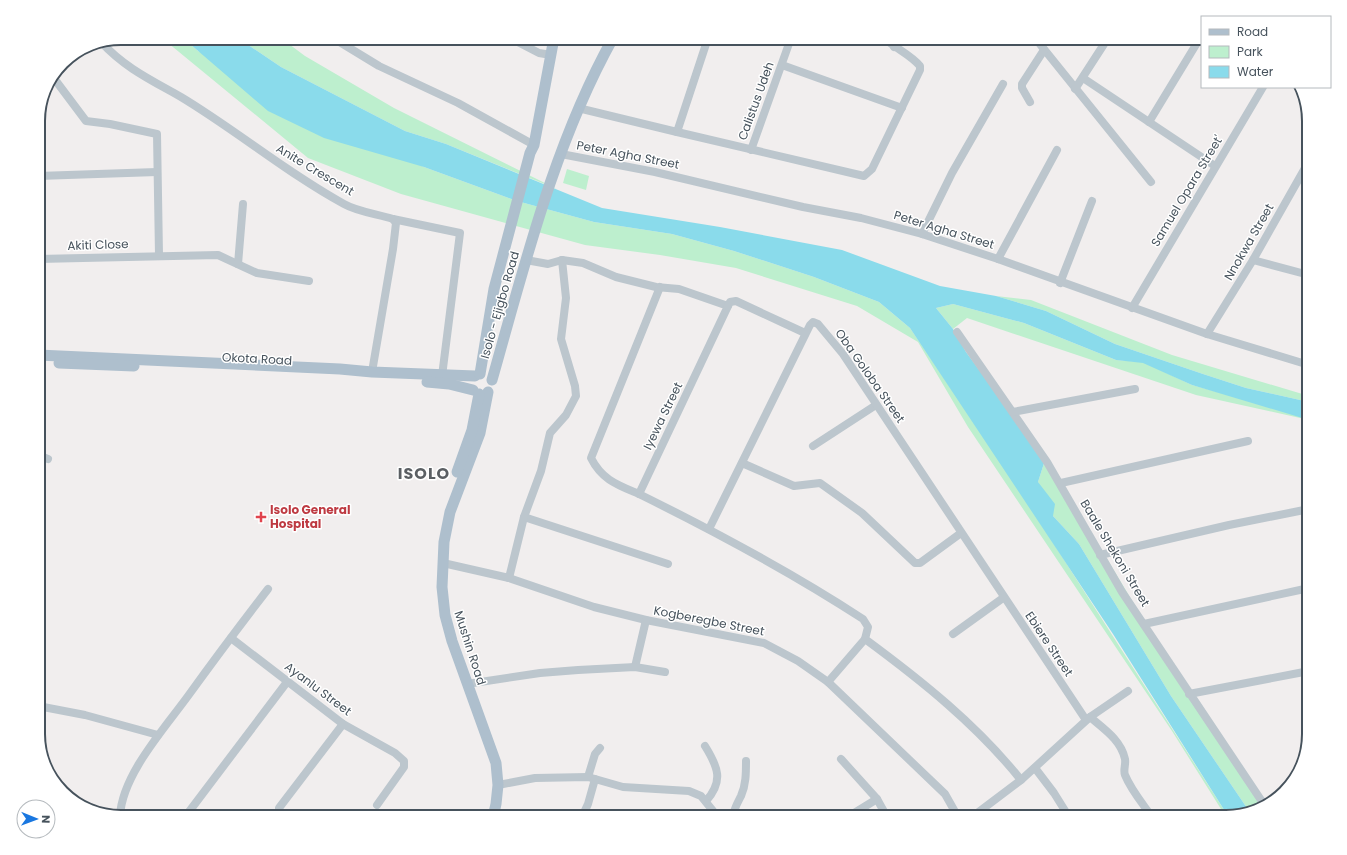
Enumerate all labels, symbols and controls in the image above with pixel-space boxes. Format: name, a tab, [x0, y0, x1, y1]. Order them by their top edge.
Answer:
legend	[1201, 16, 1331, 88]
text: Road	[1237, 23, 1268, 40]
text: Park	[1237, 43, 1264, 60]
street label: Calistus Udeh	[733, 59, 778, 142]
text: Water	[1237, 63, 1274, 80]
street label: Samuel Opara Street'	[1147, 132, 1227, 250]
street label: Peter Agha Street	[575, 136, 681, 173]
street label: Anite Crescent	[273, 140, 357, 200]
street label: Nnokwa Street	[1220, 200, 1277, 283]
street label: Peter Agha Street	[892, 206, 996, 253]
street label: Akiti Close	[67, 235, 129, 254]
street label: Isolo - Ejigbo Road	[476, 249, 523, 361]
street label: Oba Goloba Street	[832, 325, 909, 426]
street label: Okota Road	[222, 348, 293, 369]
street label: Iyewa Street	[639, 379, 686, 453]
district label: ISOLO	[398, 462, 450, 485]
street label: Baale Shekoni Street	[1077, 496, 1154, 609]
place label: Isolo General Hospital	[270, 501, 350, 532]
marker: Isolo General Hospital	[255, 511, 267, 523]
street label: Kogberegbe Street	[652, 601, 766, 640]
street label: Ebiere Street	[1021, 608, 1077, 680]
street label: Mushin Road	[450, 609, 490, 687]
street label: Ayanlu Street	[281, 658, 355, 719]
north arrow	[16, 799, 56, 839]
text: N	[38, 815, 54, 823]

